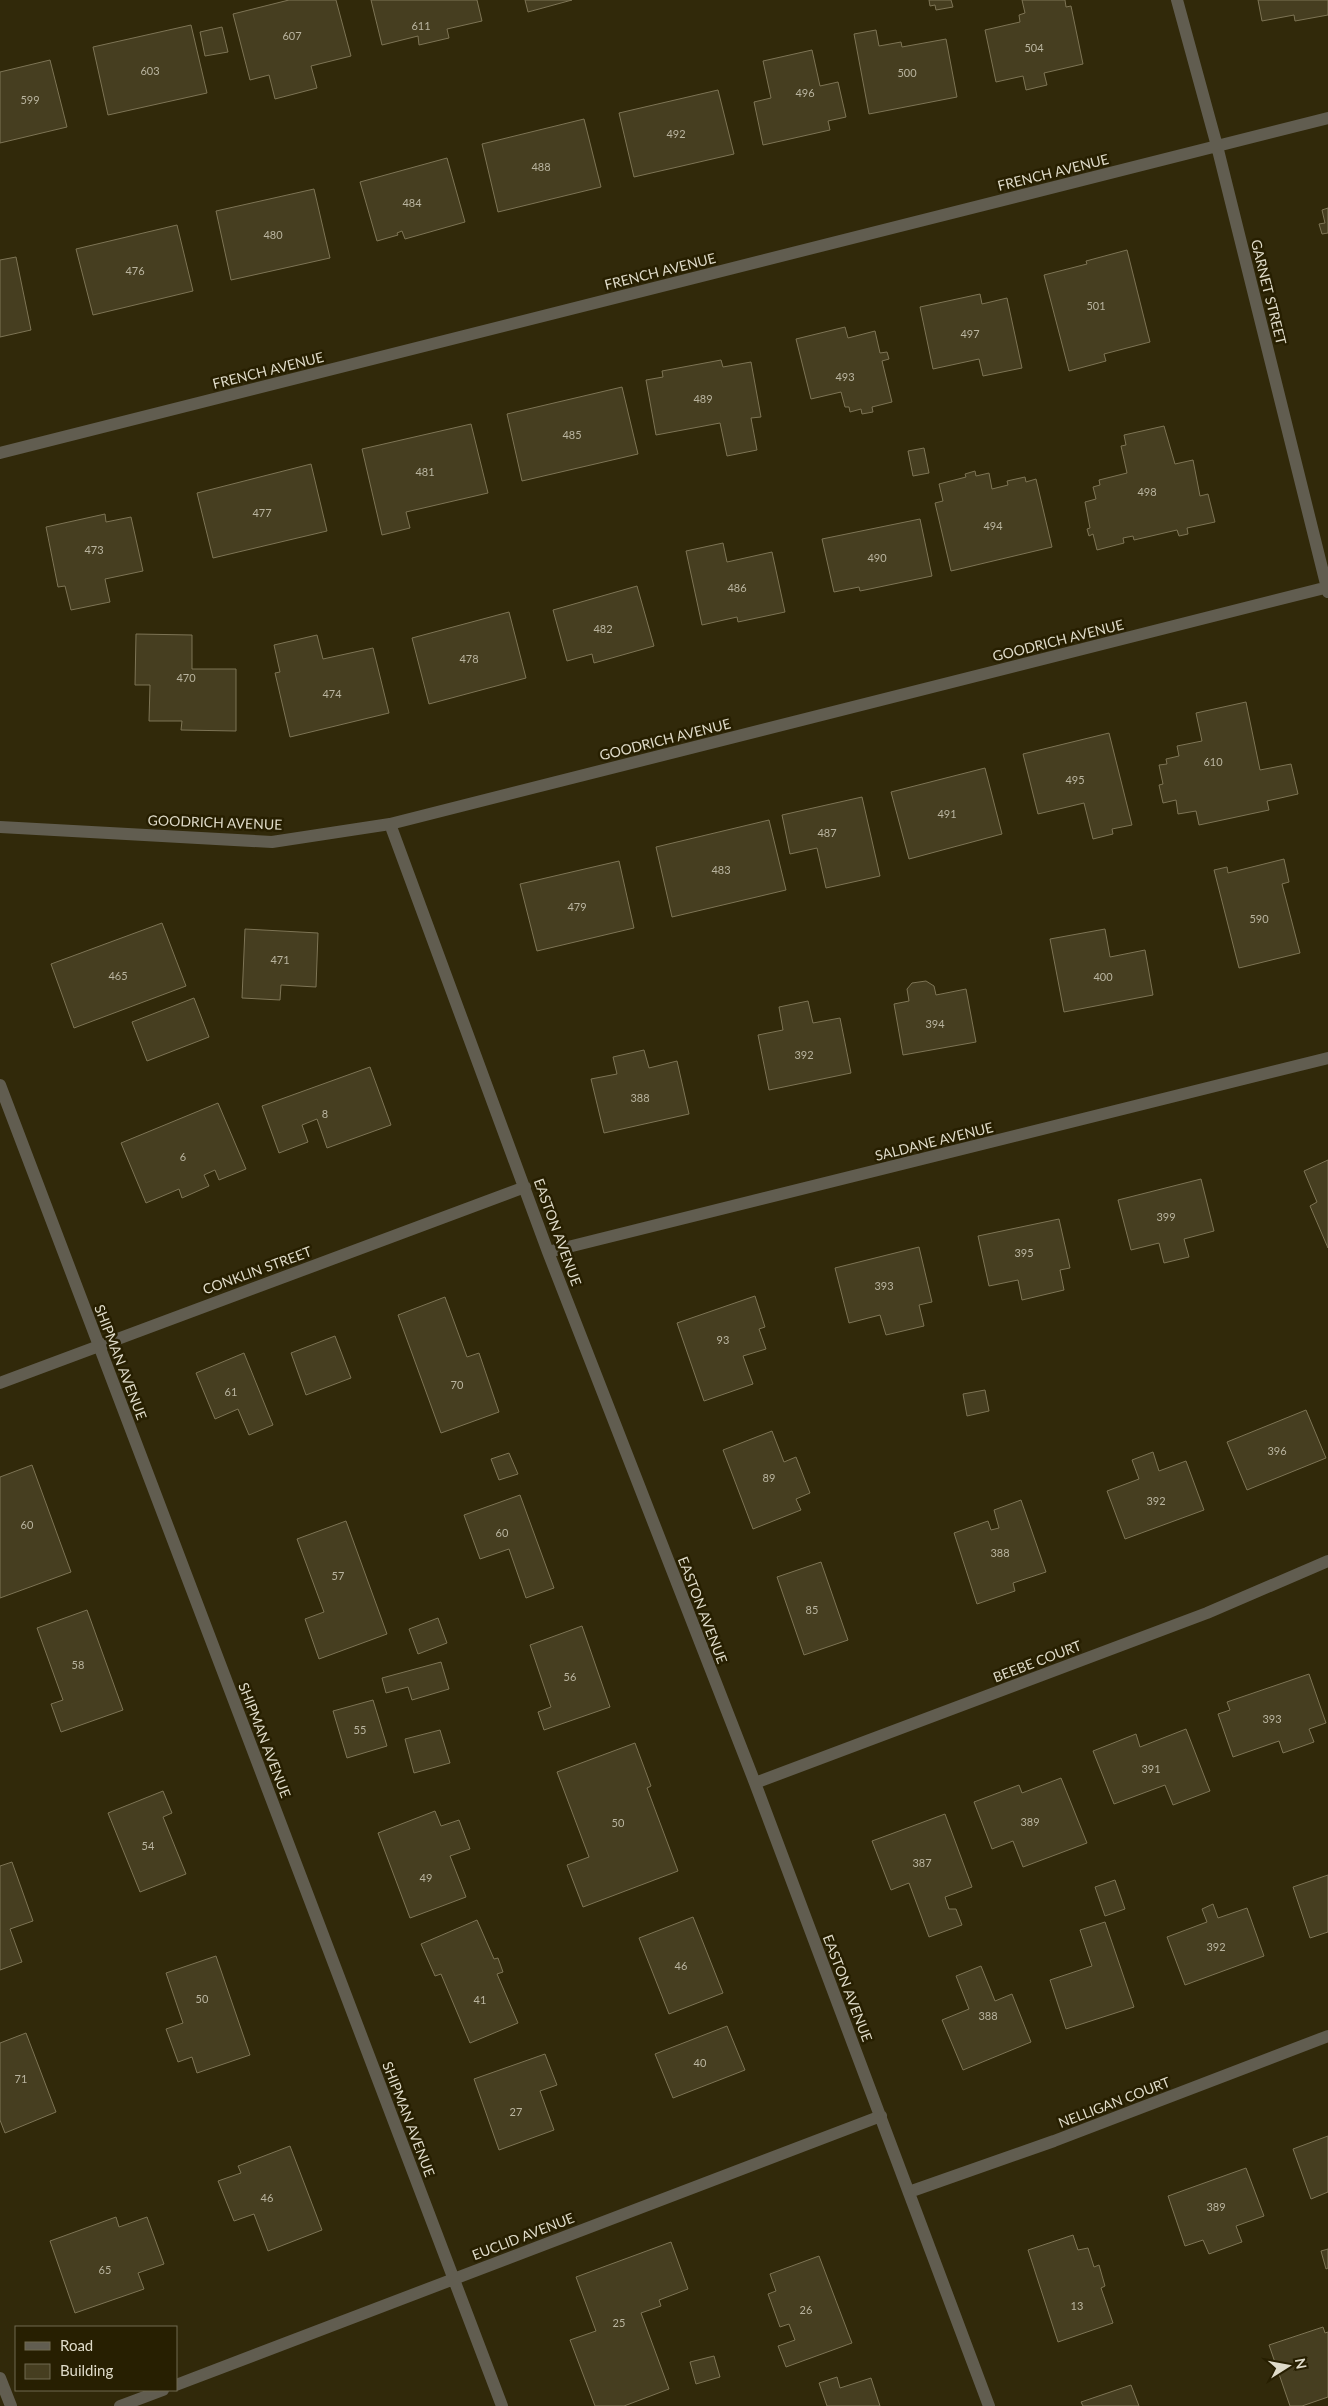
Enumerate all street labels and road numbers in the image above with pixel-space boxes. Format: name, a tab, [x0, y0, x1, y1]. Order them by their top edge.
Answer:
street label: FRENCH AVENUE	[996, 150, 1110, 194]
street label: GARNET STREET	[1248, 238, 1290, 347]
street label: FRENCH AVENUE	[603, 249, 717, 293]
street label: FRENCH AVENUE	[211, 348, 325, 392]
street label: GOODRICH AVENUE	[991, 615, 1125, 665]
street label: GOODRICH AVENUE	[598, 714, 732, 764]
street label: GOODRICH AVENUE	[147, 811, 283, 833]
street label: SALDANE AVENUE	[873, 1118, 995, 1164]
street label: EASTON AVENUE	[531, 1176, 585, 1288]
street label: CONKLIN STREET	[200, 1242, 315, 1298]
street label: SHIPMAN AVENUE	[91, 1302, 151, 1422]
street label: EASTON AVENUE	[675, 1554, 731, 1666]
street label: BEEBE COURT	[990, 1636, 1084, 1686]
street label: SHIPMAN AVENUE	[235, 1680, 295, 1800]
street label: EASTON AVENUE	[820, 1932, 876, 2044]
street label: SHIPMAN AVENUE	[379, 2059, 439, 2179]
street label: NELLIGAN COURT	[1056, 2073, 1173, 2131]
street label: EUCLID AVENUE	[470, 2209, 576, 2263]

